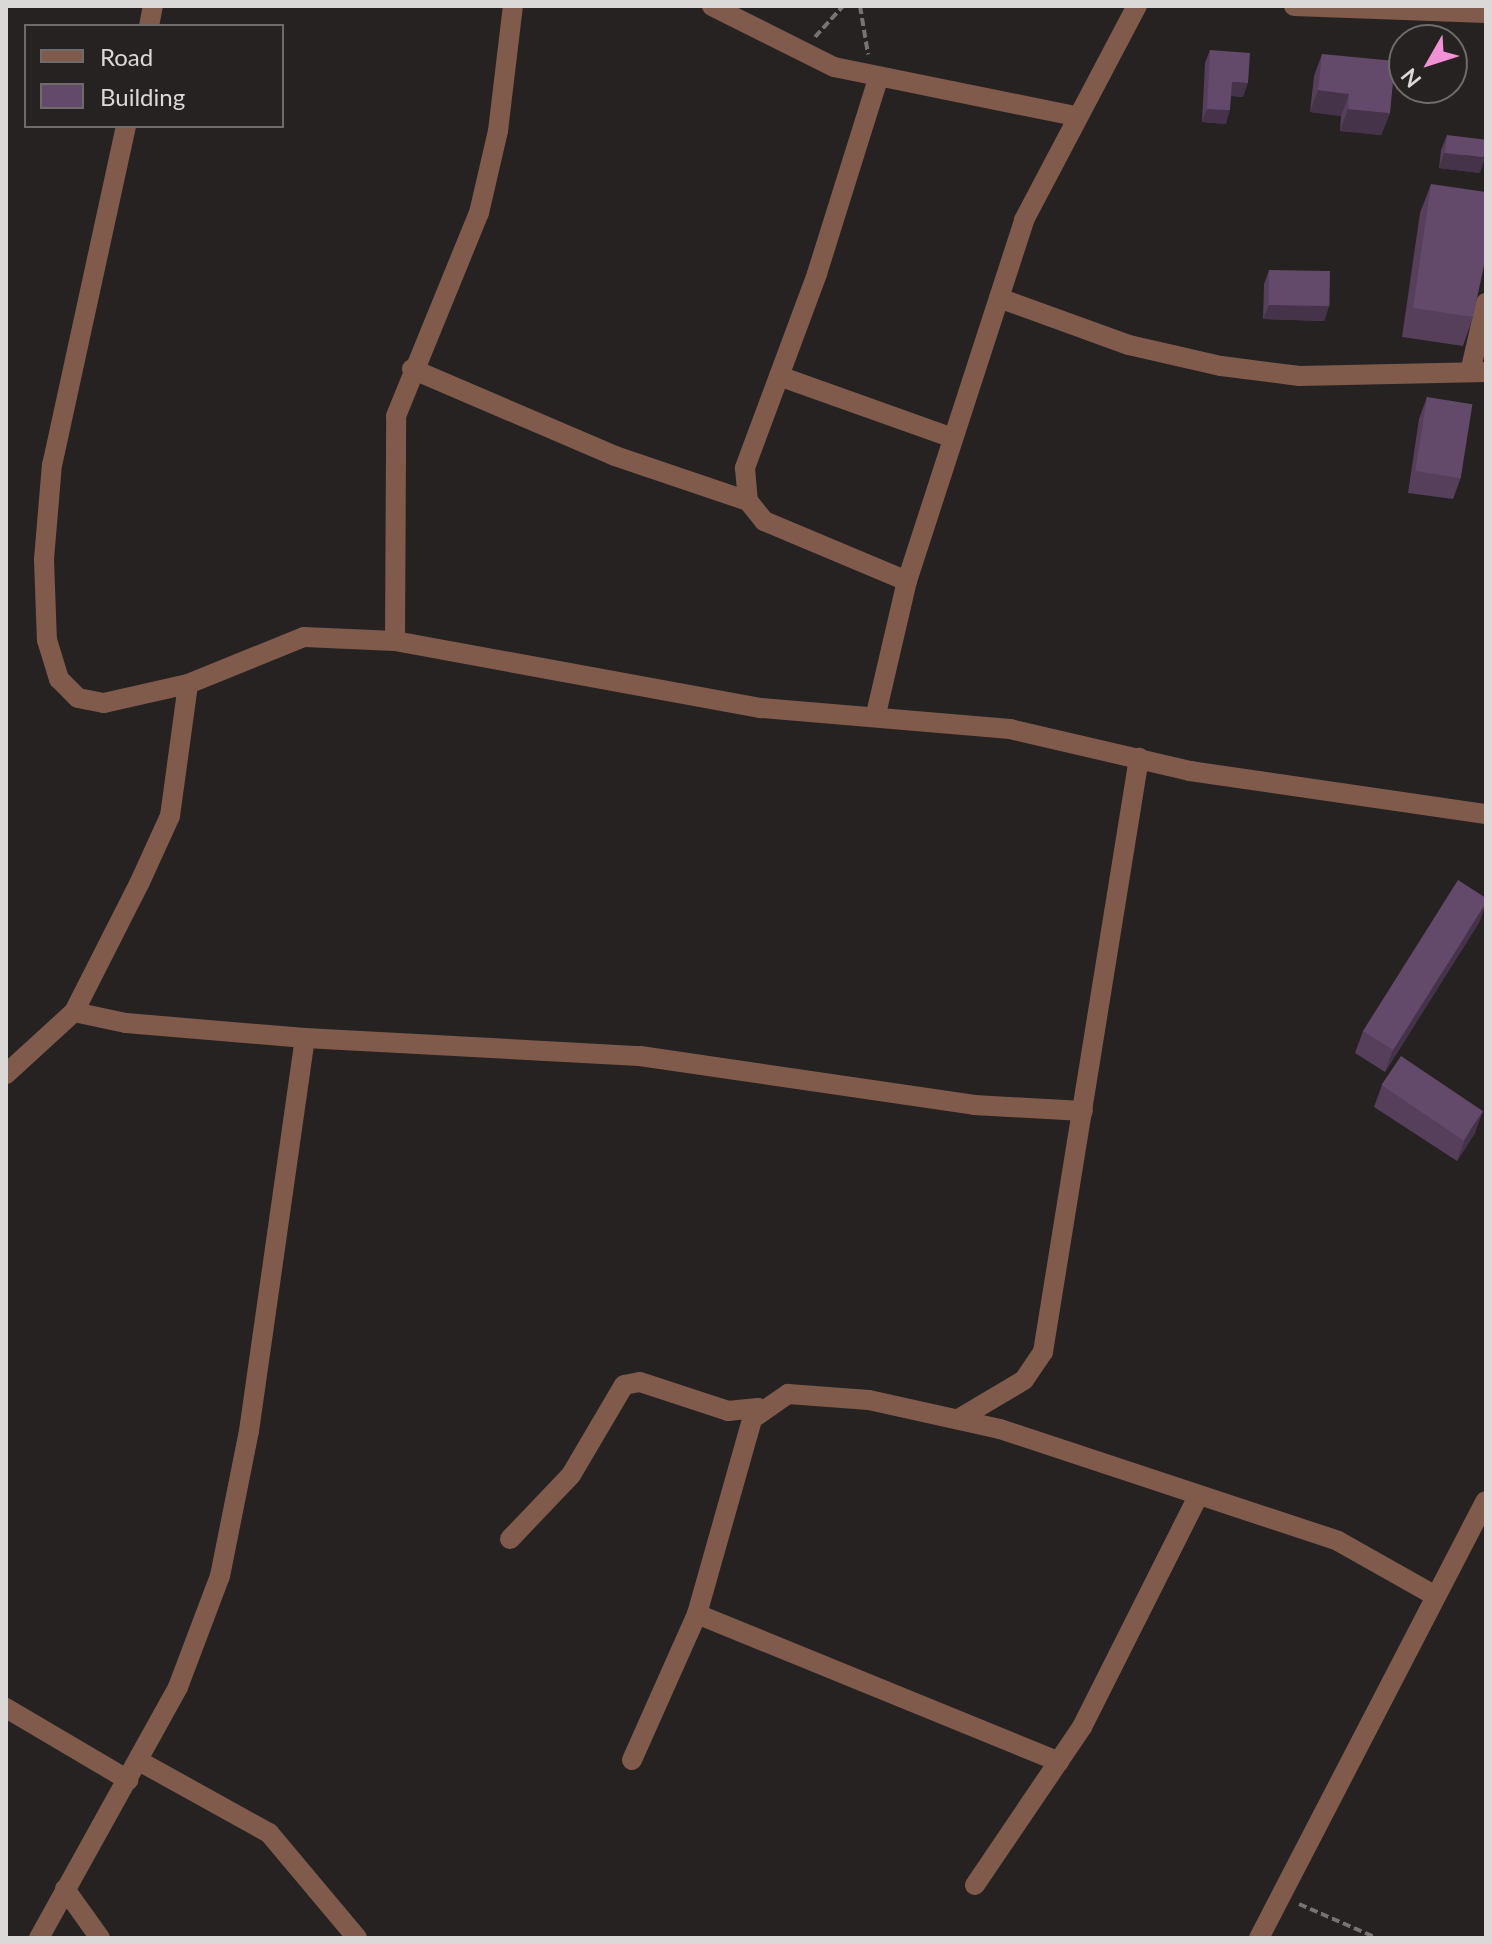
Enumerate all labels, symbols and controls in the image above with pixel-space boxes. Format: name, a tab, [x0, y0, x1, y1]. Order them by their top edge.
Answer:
legend	[24, 24, 284, 128]
north arrow	[1388, 24, 1468, 104]
text: Road	[100, 42, 153, 71]
text: N	[1395, 63, 1426, 93]
text: Building	[100, 82, 185, 111]

